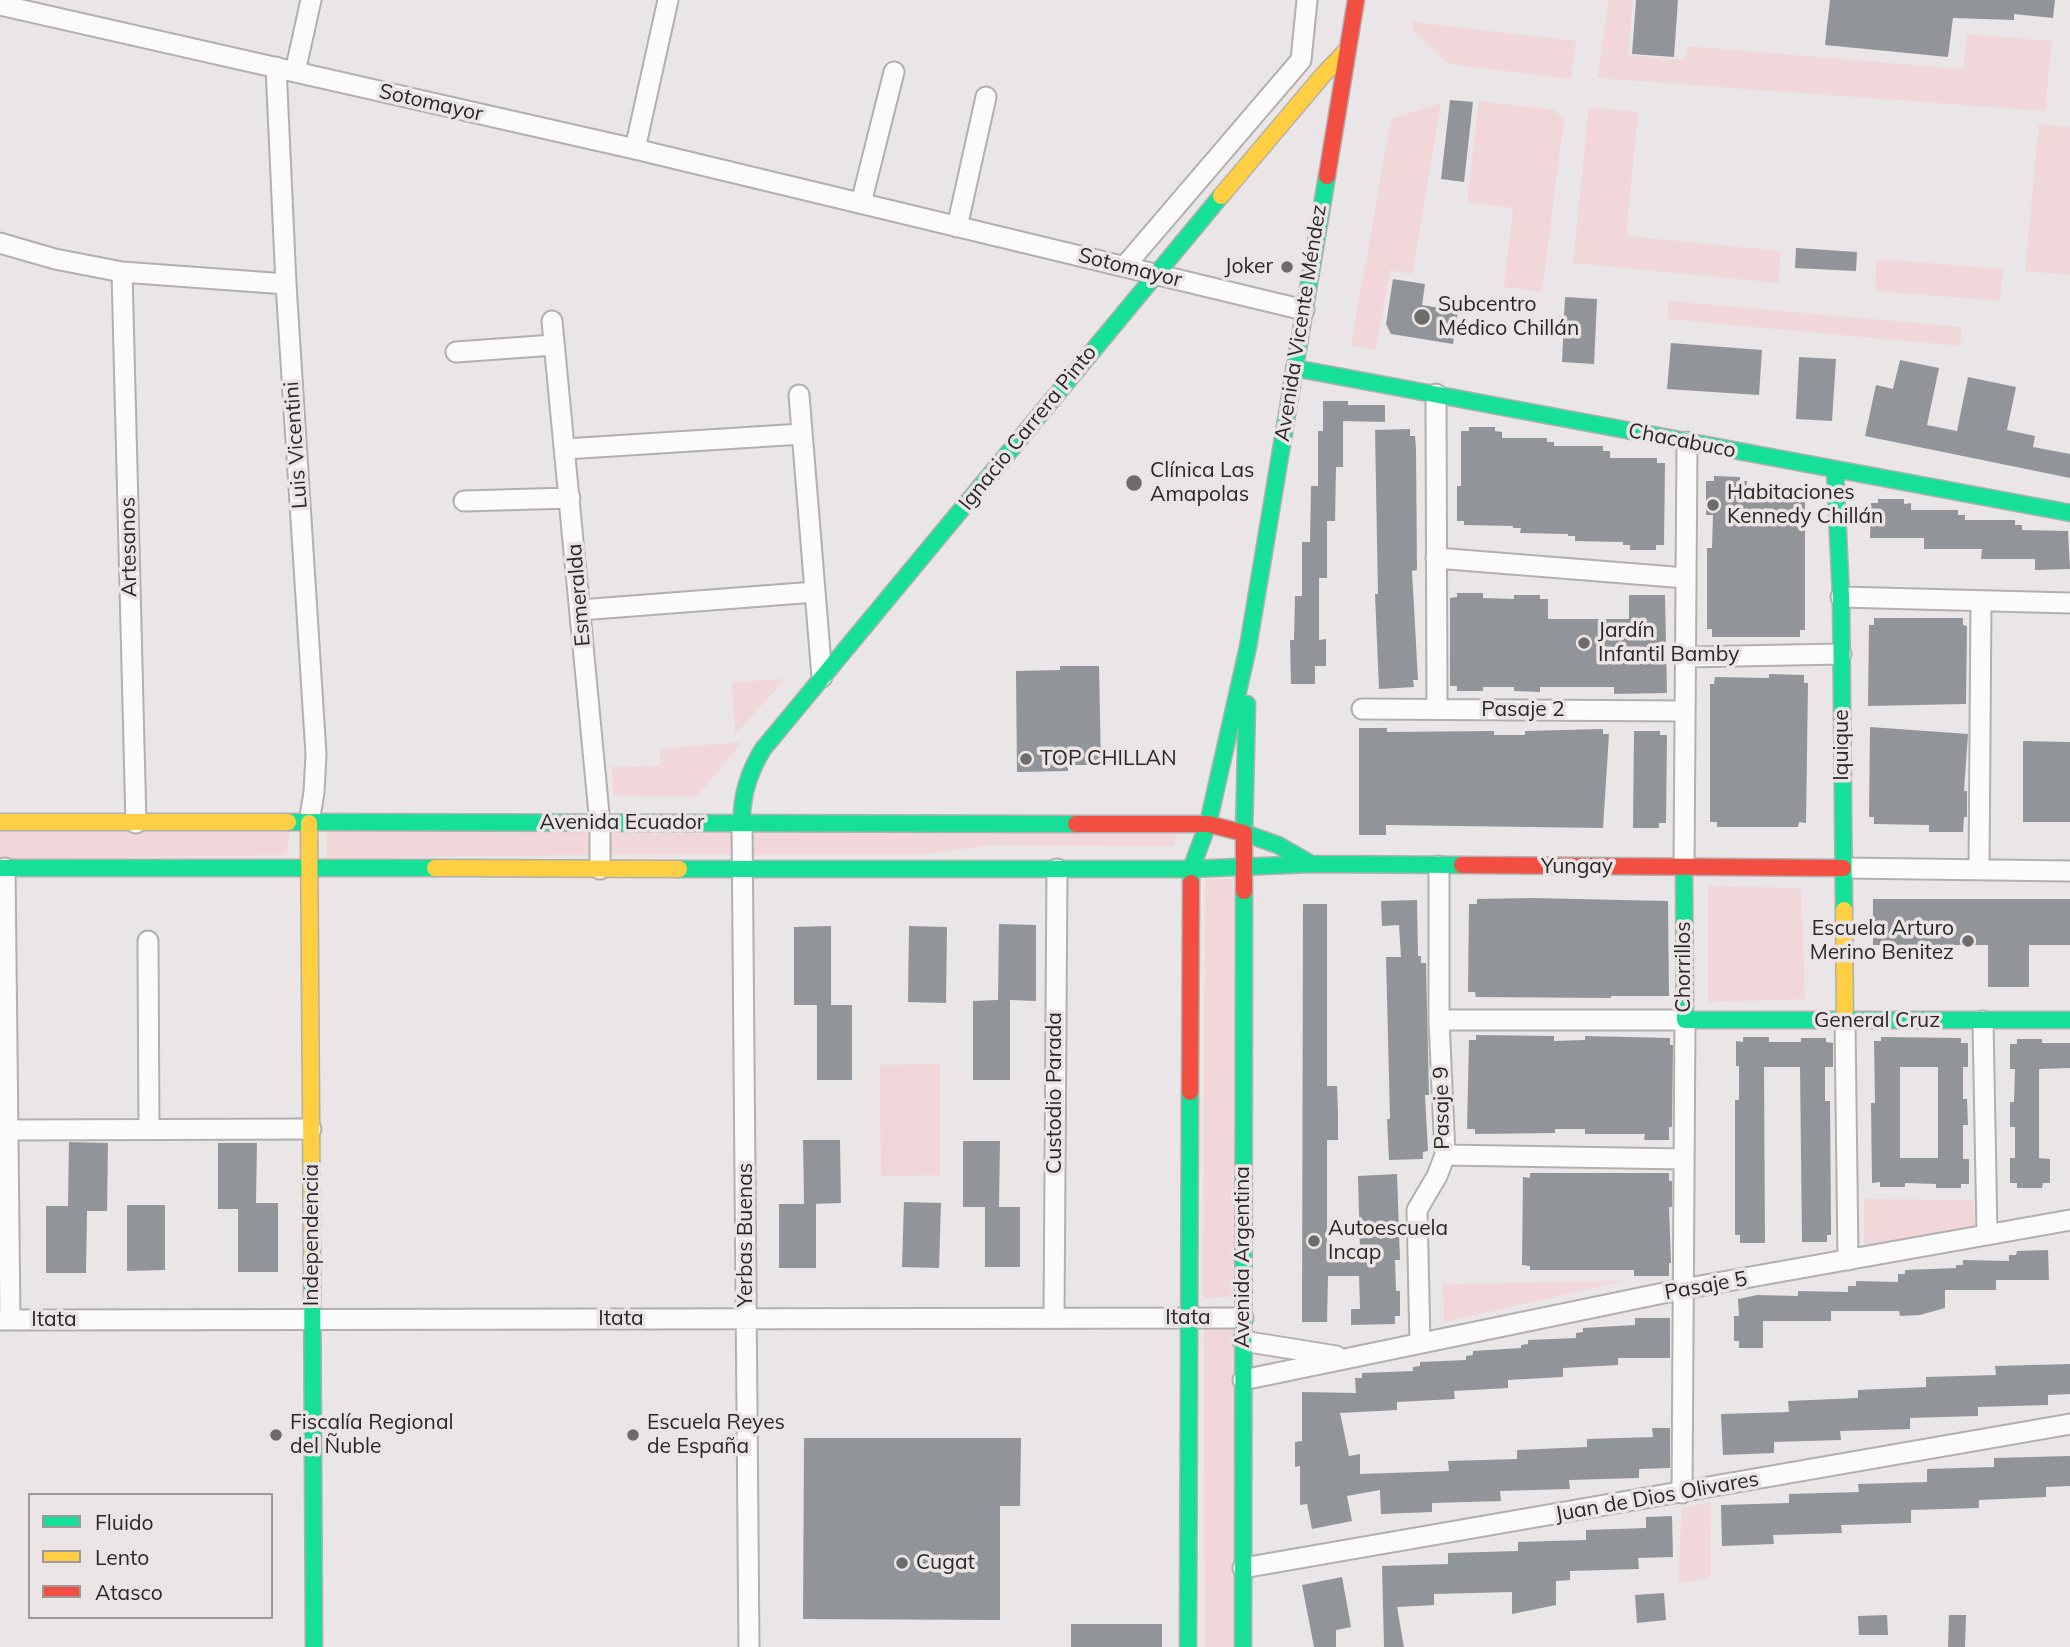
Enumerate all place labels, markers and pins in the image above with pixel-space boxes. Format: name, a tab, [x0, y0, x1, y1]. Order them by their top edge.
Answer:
place label: Joker	[1225, 254, 1273, 280]
marker: Joker	[1279, 259, 1295, 275]
place label: Subcentro Médico Chillán	[1438, 292, 1579, 342]
marker: Subcentro Médico Chillán	[1412, 307, 1432, 327]
place label: Clínica Las Amapolas	[1150, 458, 1255, 508]
marker: Clínica Las Amapolas	[1124, 473, 1144, 493]
place label: Habitaciones Kennedy Chillán	[1727, 480, 1883, 530]
marker: Habitaciones Kennedy Chillán	[1705, 497, 1721, 513]
place label: Jardín Infantil Bamby	[1598, 618, 1739, 668]
marker: Jardín Infantil Bamby	[1576, 635, 1592, 651]
place label: TOP CHILLAN	[1040, 746, 1177, 772]
marker: TOP CHILLAN	[1018, 751, 1034, 767]
place label: Escuela Arturo Merino Benitez	[1810, 916, 1954, 966]
marker: Escuela Arturo Merino Benitez	[1960, 933, 1976, 949]
place label: Autoescuela Incap	[1328, 1216, 1448, 1266]
marker: Autoescuela Incap	[1306, 1233, 1322, 1249]
place label: Fiscalía Regional del Ñuble	[290, 1410, 453, 1460]
place label: Escuela Reyes de España	[647, 1410, 785, 1460]
marker: Fiscalía Regional del Ñuble	[268, 1427, 284, 1443]
marker: Escuela Reyes de España	[625, 1427, 641, 1443]
place label: Cugat	[916, 1550, 975, 1576]
marker: Cugat	[894, 1555, 910, 1571]

